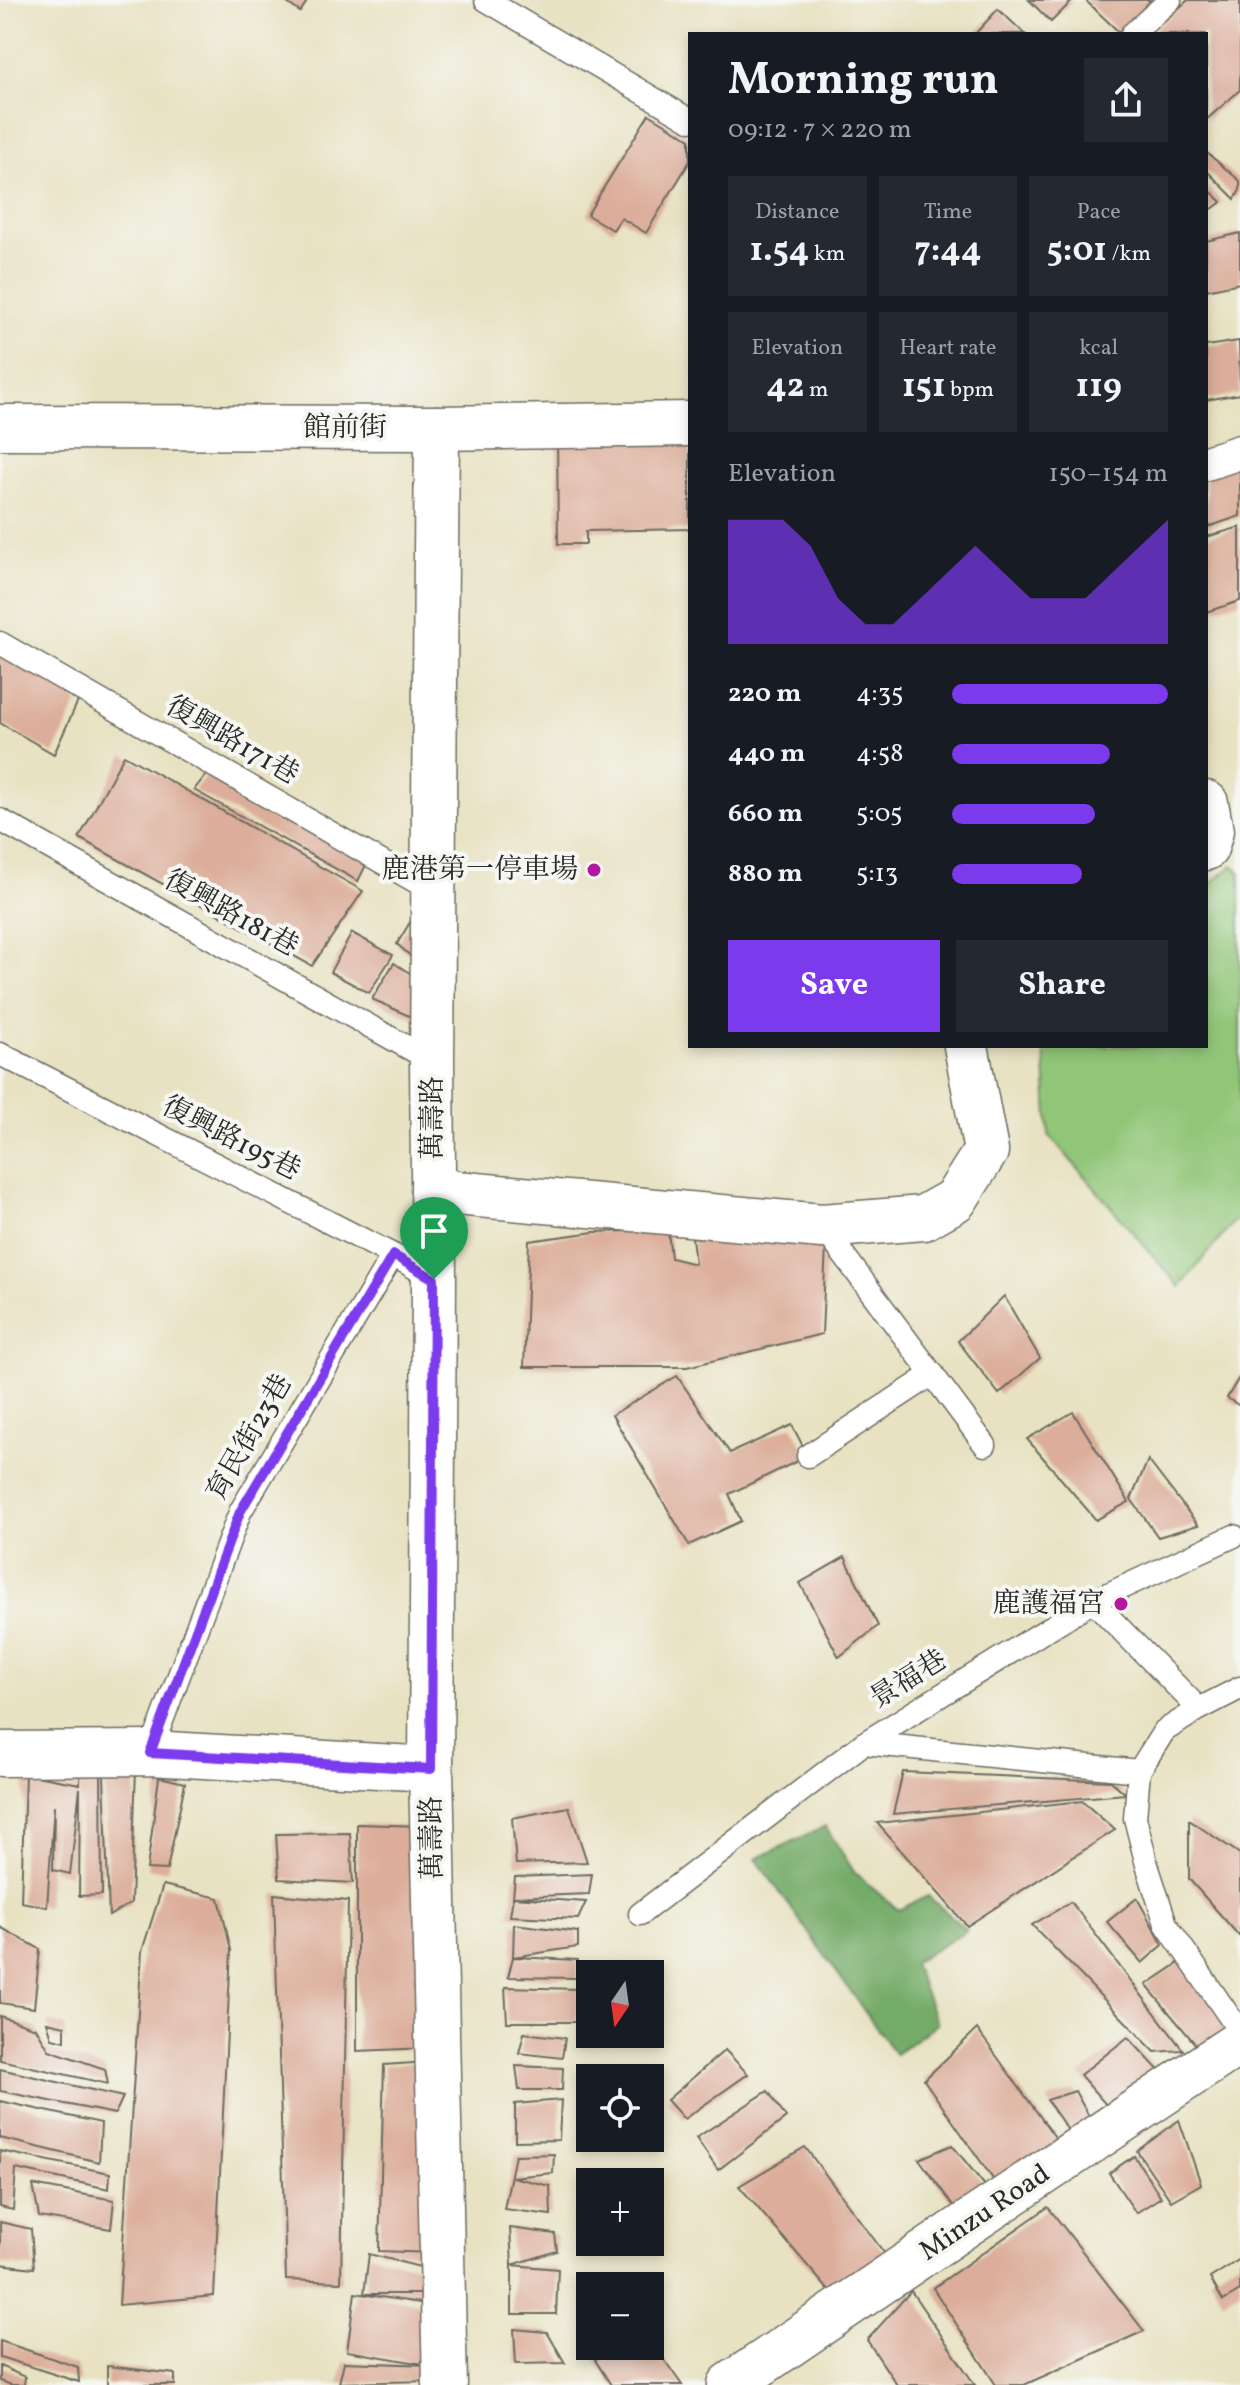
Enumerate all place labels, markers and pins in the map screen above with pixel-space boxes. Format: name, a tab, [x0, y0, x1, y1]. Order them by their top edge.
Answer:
place label: 鹿港第一停車場	[382, 851, 578, 890]
marker: 鹿港第一停車場	[585, 861, 603, 879]
pin	[400, 1197, 468, 1279]
place label: 鹿護福宮	[993, 1585, 1105, 1624]
marker: 鹿護福宮	[1112, 1595, 1130, 1613]

